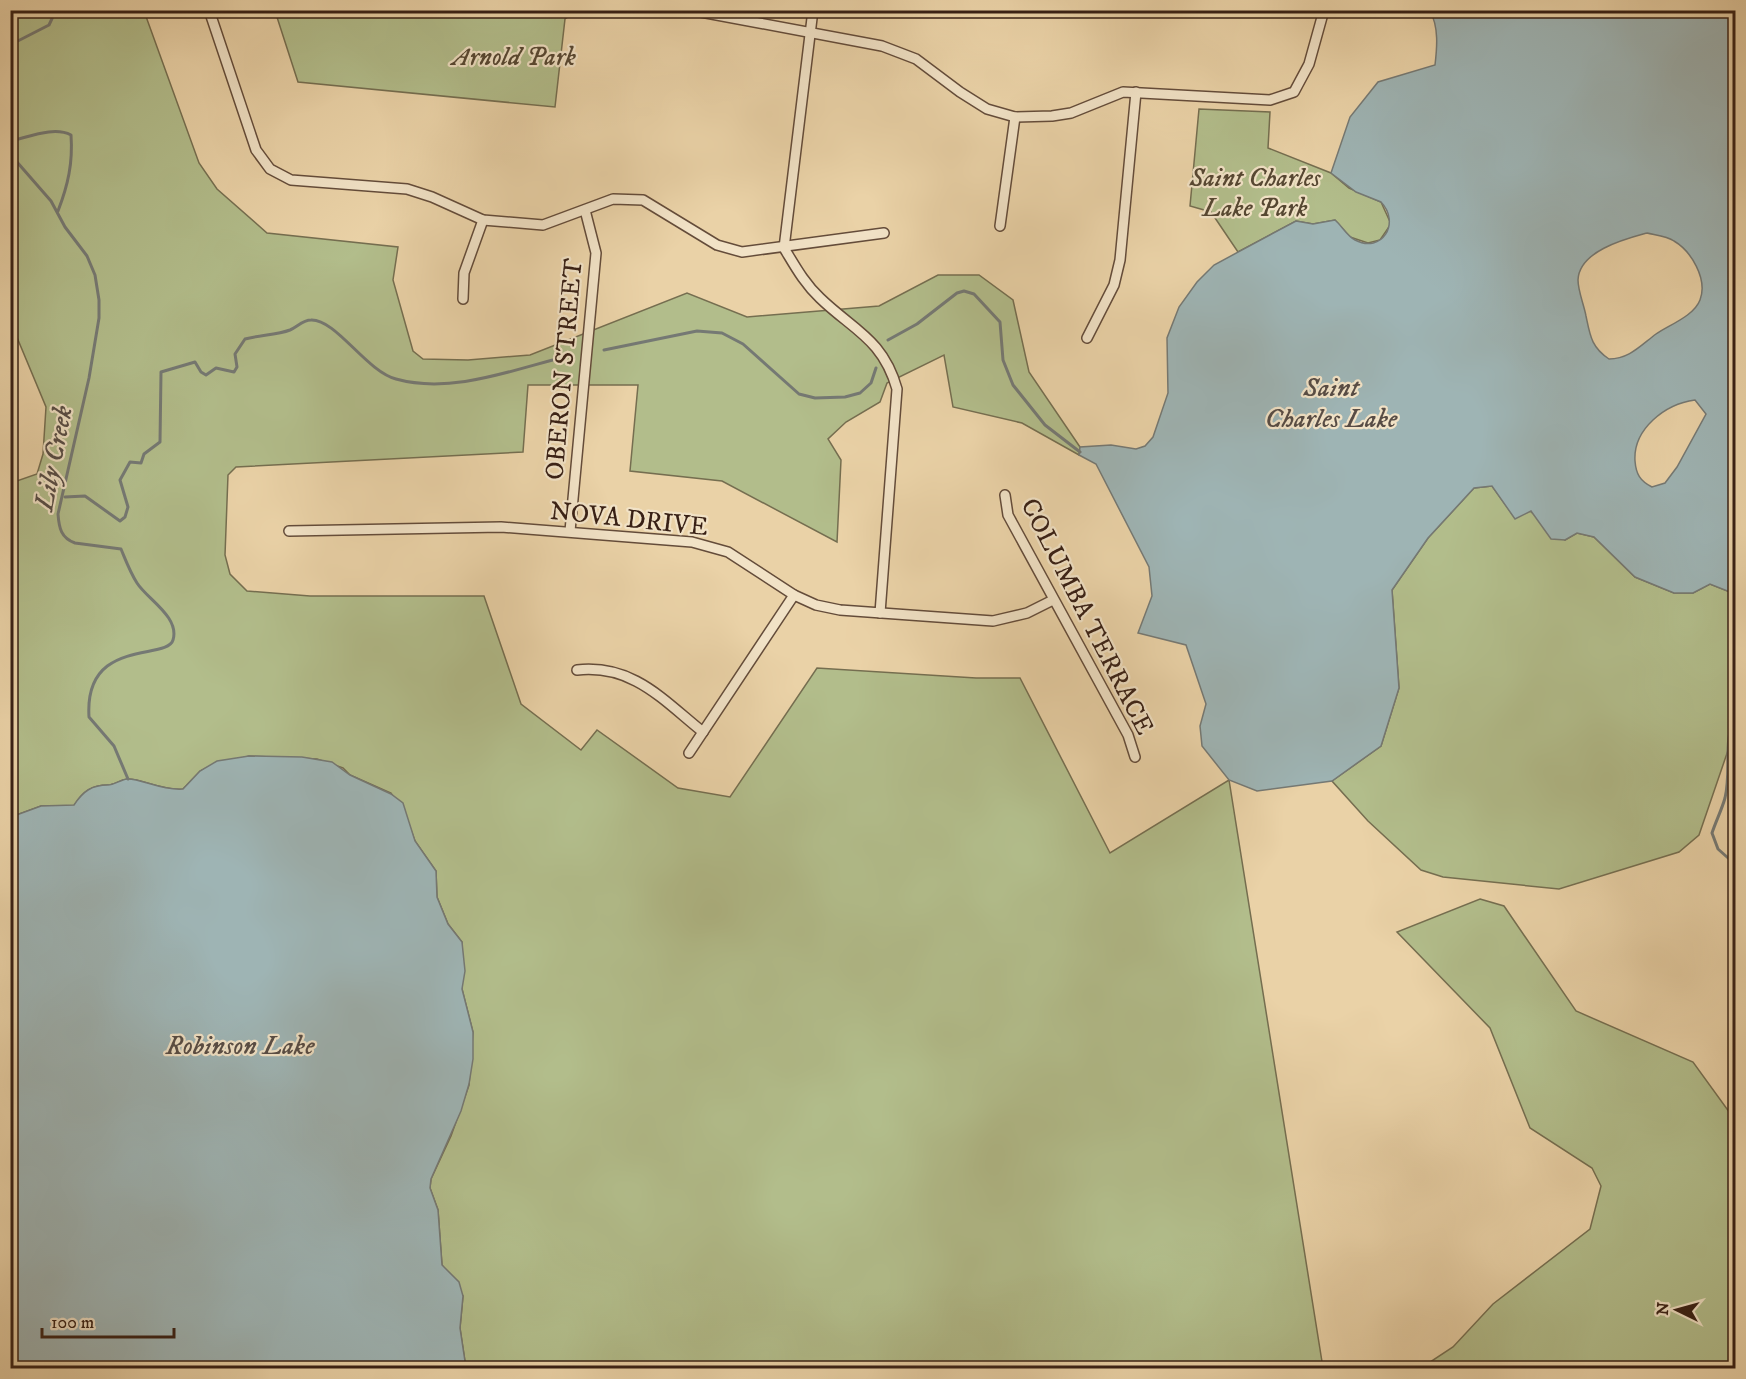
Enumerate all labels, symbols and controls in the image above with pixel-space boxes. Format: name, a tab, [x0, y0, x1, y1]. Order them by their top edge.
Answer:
park label: Arnold Park	[449, 41, 576, 74]
park label: Saint Charles Lake Park	[1188, 162, 1322, 225]
street label: OBERON STREET	[538, 257, 591, 481]
water label: Saint Charles Lake	[1265, 371, 1398, 436]
water label: Lily Creek	[27, 402, 81, 516]
street label: COLUMBA TERRACE	[1013, 493, 1161, 740]
street label: NOVA DRIVE	[548, 495, 709, 544]
water label: Robinson Lake	[165, 1029, 315, 1063]
north arrow	[1647, 1280, 1707, 1340]
scale bar	[42, 1301, 174, 1339]
text: N	[1653, 1301, 1674, 1316]
text: 100 m	[51, 1312, 94, 1334]

